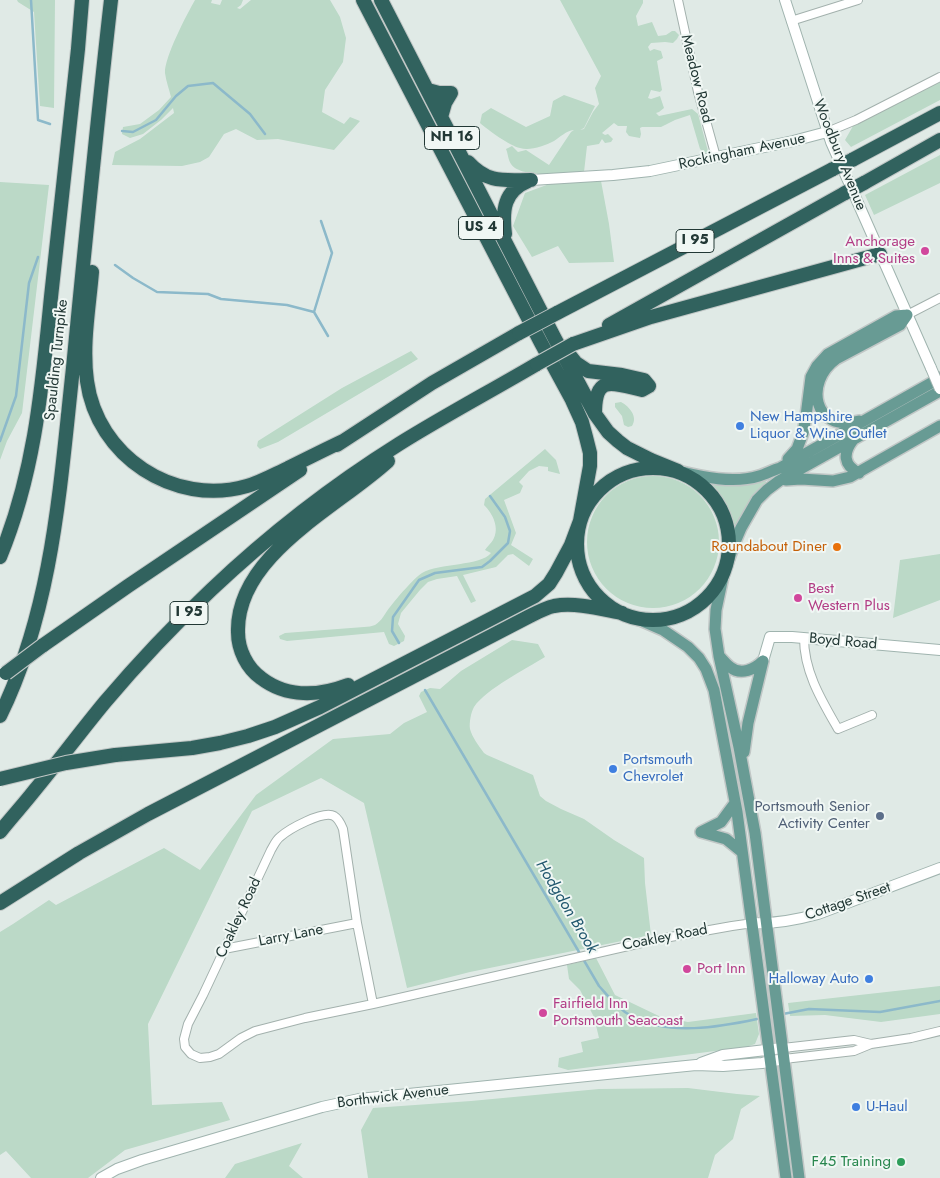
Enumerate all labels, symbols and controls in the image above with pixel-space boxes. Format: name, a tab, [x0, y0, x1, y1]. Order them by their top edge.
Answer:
street label: Meadow Road	[676, 33, 716, 125]
street label: Woodbury Avenue	[808, 97, 870, 213]
road number: NH 16	[424, 126, 480, 150]
street label: Rockingham Avenue	[677, 130, 807, 174]
road number: US 4	[458, 217, 504, 240]
road number: I 95	[676, 230, 714, 252]
place label: Anchorage Inns & Suites	[833, 233, 915, 268]
marker: Anchorage Inns & Suites	[919, 245, 931, 257]
street label: Spaulding Turnpike	[42, 298, 72, 422]
place label: New Hampshire Liquor & Wine Outlet	[750, 408, 886, 443]
marker: New Hampshire Liquor & Wine Outlet	[734, 420, 746, 432]
place label: Roundabout Diner	[711, 538, 827, 556]
marker: Roundabout Diner	[831, 541, 843, 553]
place label: Best Western Plus	[808, 580, 890, 615]
marker: Best Western Plus	[792, 592, 804, 604]
road number: I 95	[170, 602, 208, 624]
street label: Boyd Road	[808, 630, 878, 654]
place label: Portsmouth Chevrolet	[623, 751, 693, 786]
marker: Portsmouth Chevrolet	[607, 763, 619, 775]
place label: Portsmouth Senior Activity Center	[754, 798, 870, 833]
marker: Portsmouth Senior Activity Center	[874, 810, 886, 822]
water label: Hodgdon Brook	[531, 857, 601, 957]
street label: Coakley Road	[213, 875, 265, 961]
street label: Cottage Street	[803, 879, 893, 925]
street label: Larry Lane	[257, 921, 325, 951]
street label: Coakley Road	[621, 921, 709, 955]
place label: Port Inn	[697, 960, 746, 978]
marker: Port Inn	[681, 963, 693, 975]
place label: Halloway Auto	[768, 970, 859, 988]
marker: Halloway Auto	[863, 973, 875, 985]
place label: Fairfield Inn Portsmouth Seacoast	[553, 995, 683, 1030]
marker: Fairfield Inn Portsmouth Seacoast	[537, 1007, 549, 1019]
street label: Borthwick Avenue	[336, 1081, 450, 1113]
place label: U-Haul	[866, 1098, 908, 1116]
marker: U-Haul	[850, 1101, 862, 1113]
place label: F45 Training	[812, 1153, 891, 1171]
marker: F45 Training	[895, 1156, 907, 1168]

